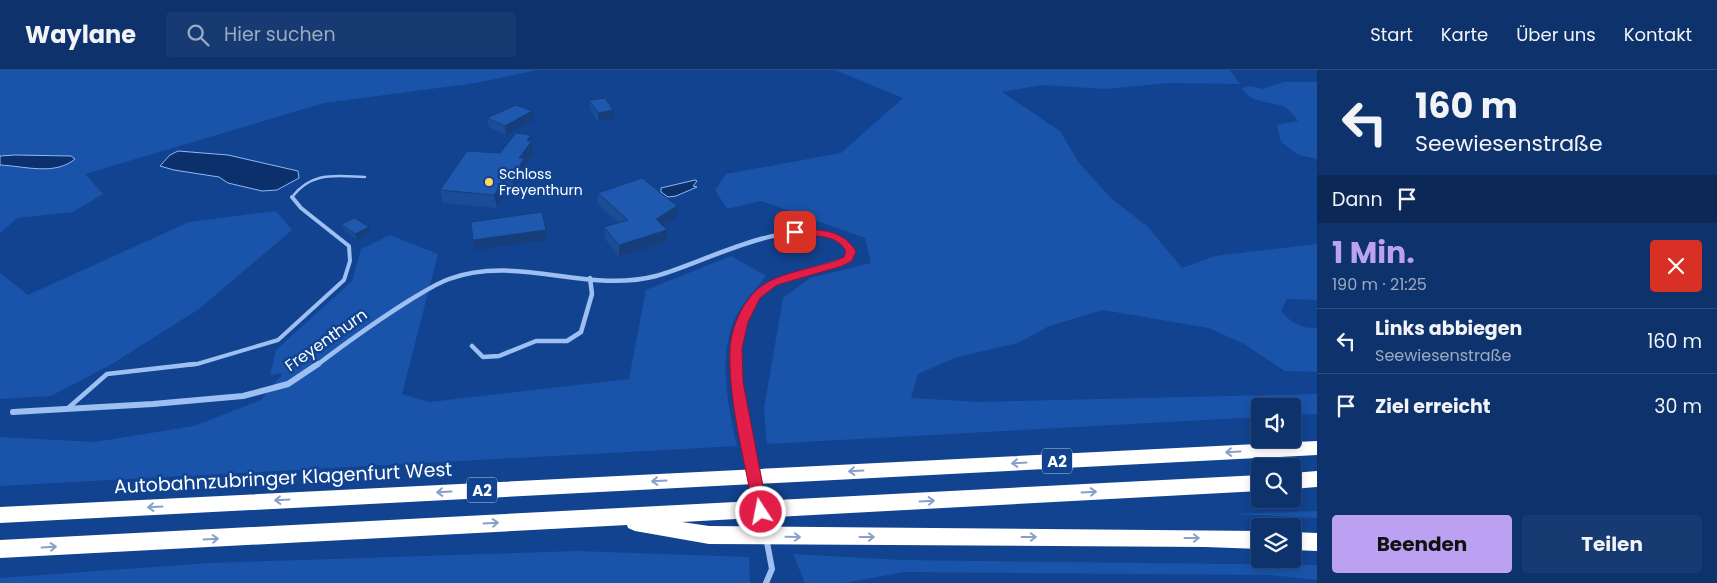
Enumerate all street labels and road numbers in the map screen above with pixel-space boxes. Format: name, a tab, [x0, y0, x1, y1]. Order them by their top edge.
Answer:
street label: Freyenthurn	[280, 303, 372, 377]
road number: A2	[1042, 448, 1072, 474]
street label: Autobahnzubringer Klagenfurt West	[113, 456, 453, 500]
road number: A2	[467, 478, 497, 502]

